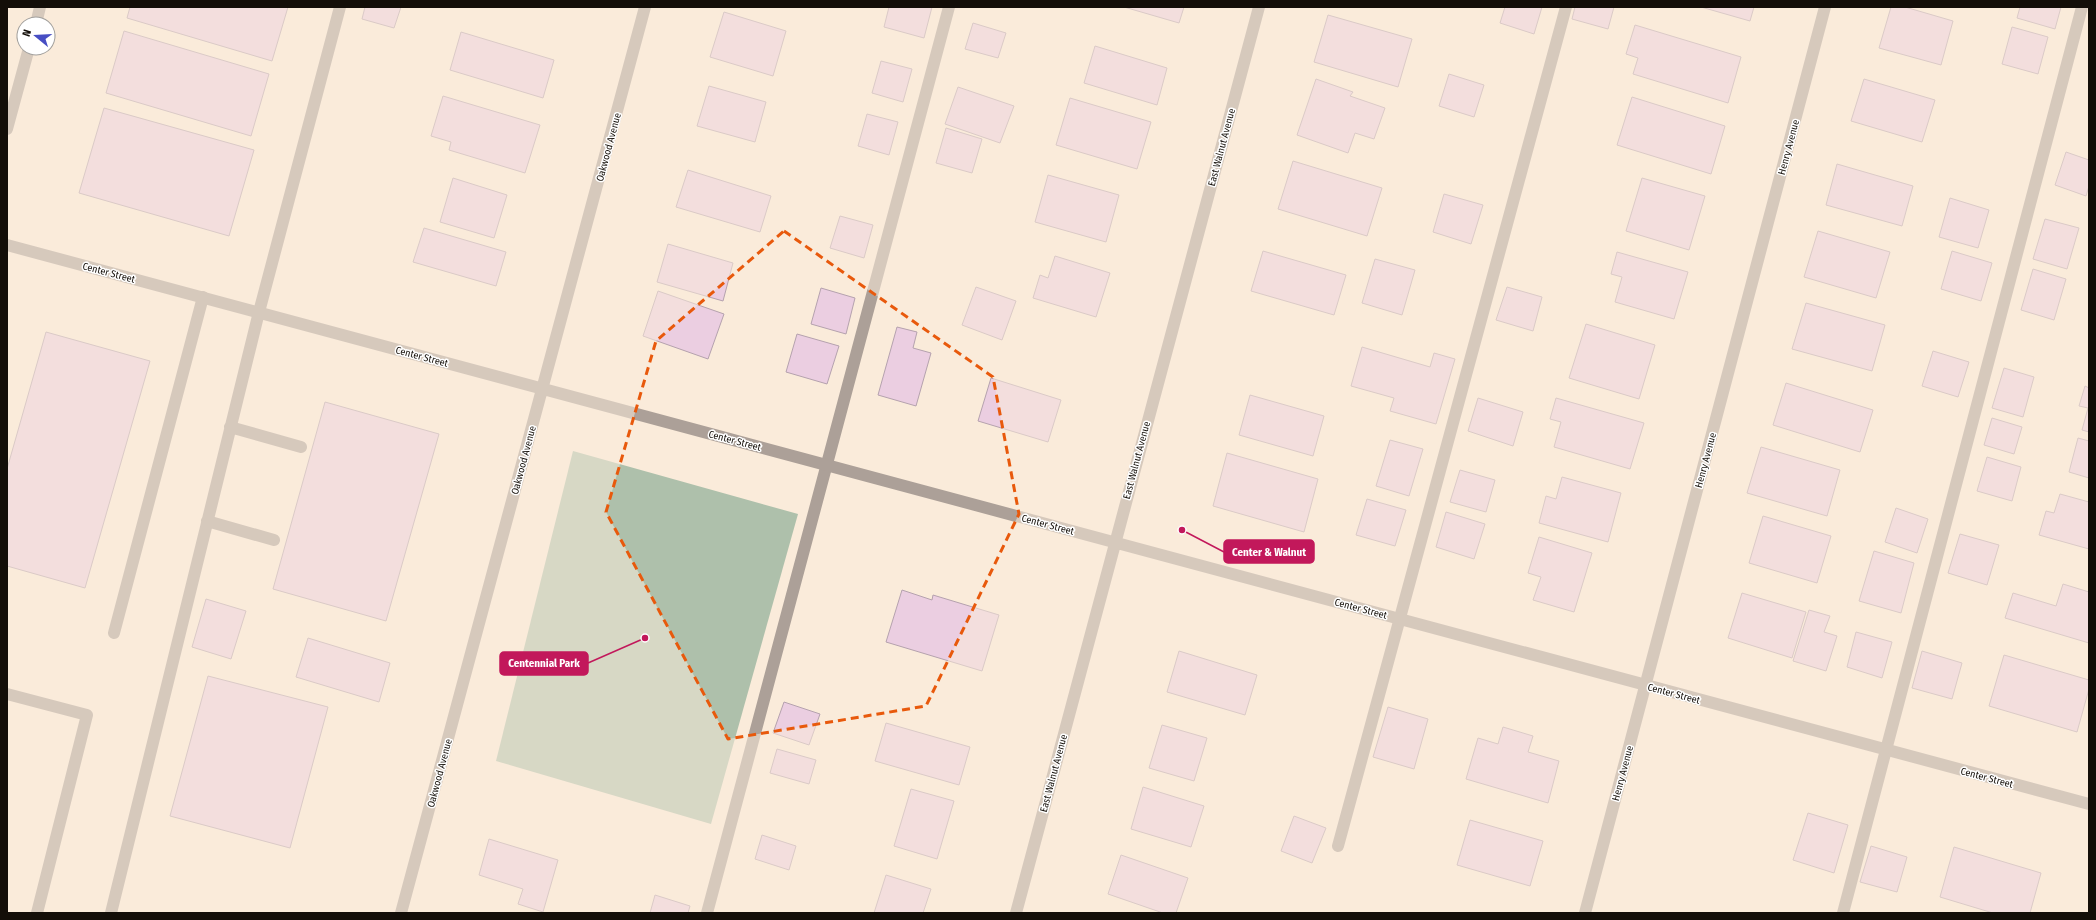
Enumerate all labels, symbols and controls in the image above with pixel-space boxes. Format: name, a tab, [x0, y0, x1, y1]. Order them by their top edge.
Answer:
north arrow	[16, 16, 56, 56]
text: N	[20, 28, 34, 38]
street label: East Walnut Avenue	[1206, 107, 1238, 187]
street label: Oakwood Avenue	[594, 112, 624, 183]
street label: Henry Avenue	[1776, 118, 1802, 176]
street label: Center Street	[81, 260, 137, 286]
street label: Center Street	[394, 344, 450, 370]
street label: East Walnut Avenue	[1121, 420, 1153, 500]
street label: Oakwood Avenue	[509, 425, 539, 496]
street label: Center Street	[707, 428, 763, 454]
street label: Henry Avenue	[1693, 431, 1719, 489]
street label: Center Street	[1020, 512, 1076, 538]
callout: Center & Walnut	[1224, 540, 1314, 563]
text: Center & Walnut	[1232, 546, 1306, 559]
street label: Center Street	[1333, 596, 1389, 622]
callout: Centennial Park	[500, 652, 588, 675]
text: Centennial Park	[508, 657, 580, 670]
street label: Center Street	[1646, 681, 1702, 707]
street label: East Walnut Avenue	[1038, 733, 1070, 813]
street label: Oakwood Avenue	[425, 738, 455, 809]
street label: Henry Avenue	[1610, 744, 1636, 802]
street label: Center Street	[1959, 765, 2015, 791]

